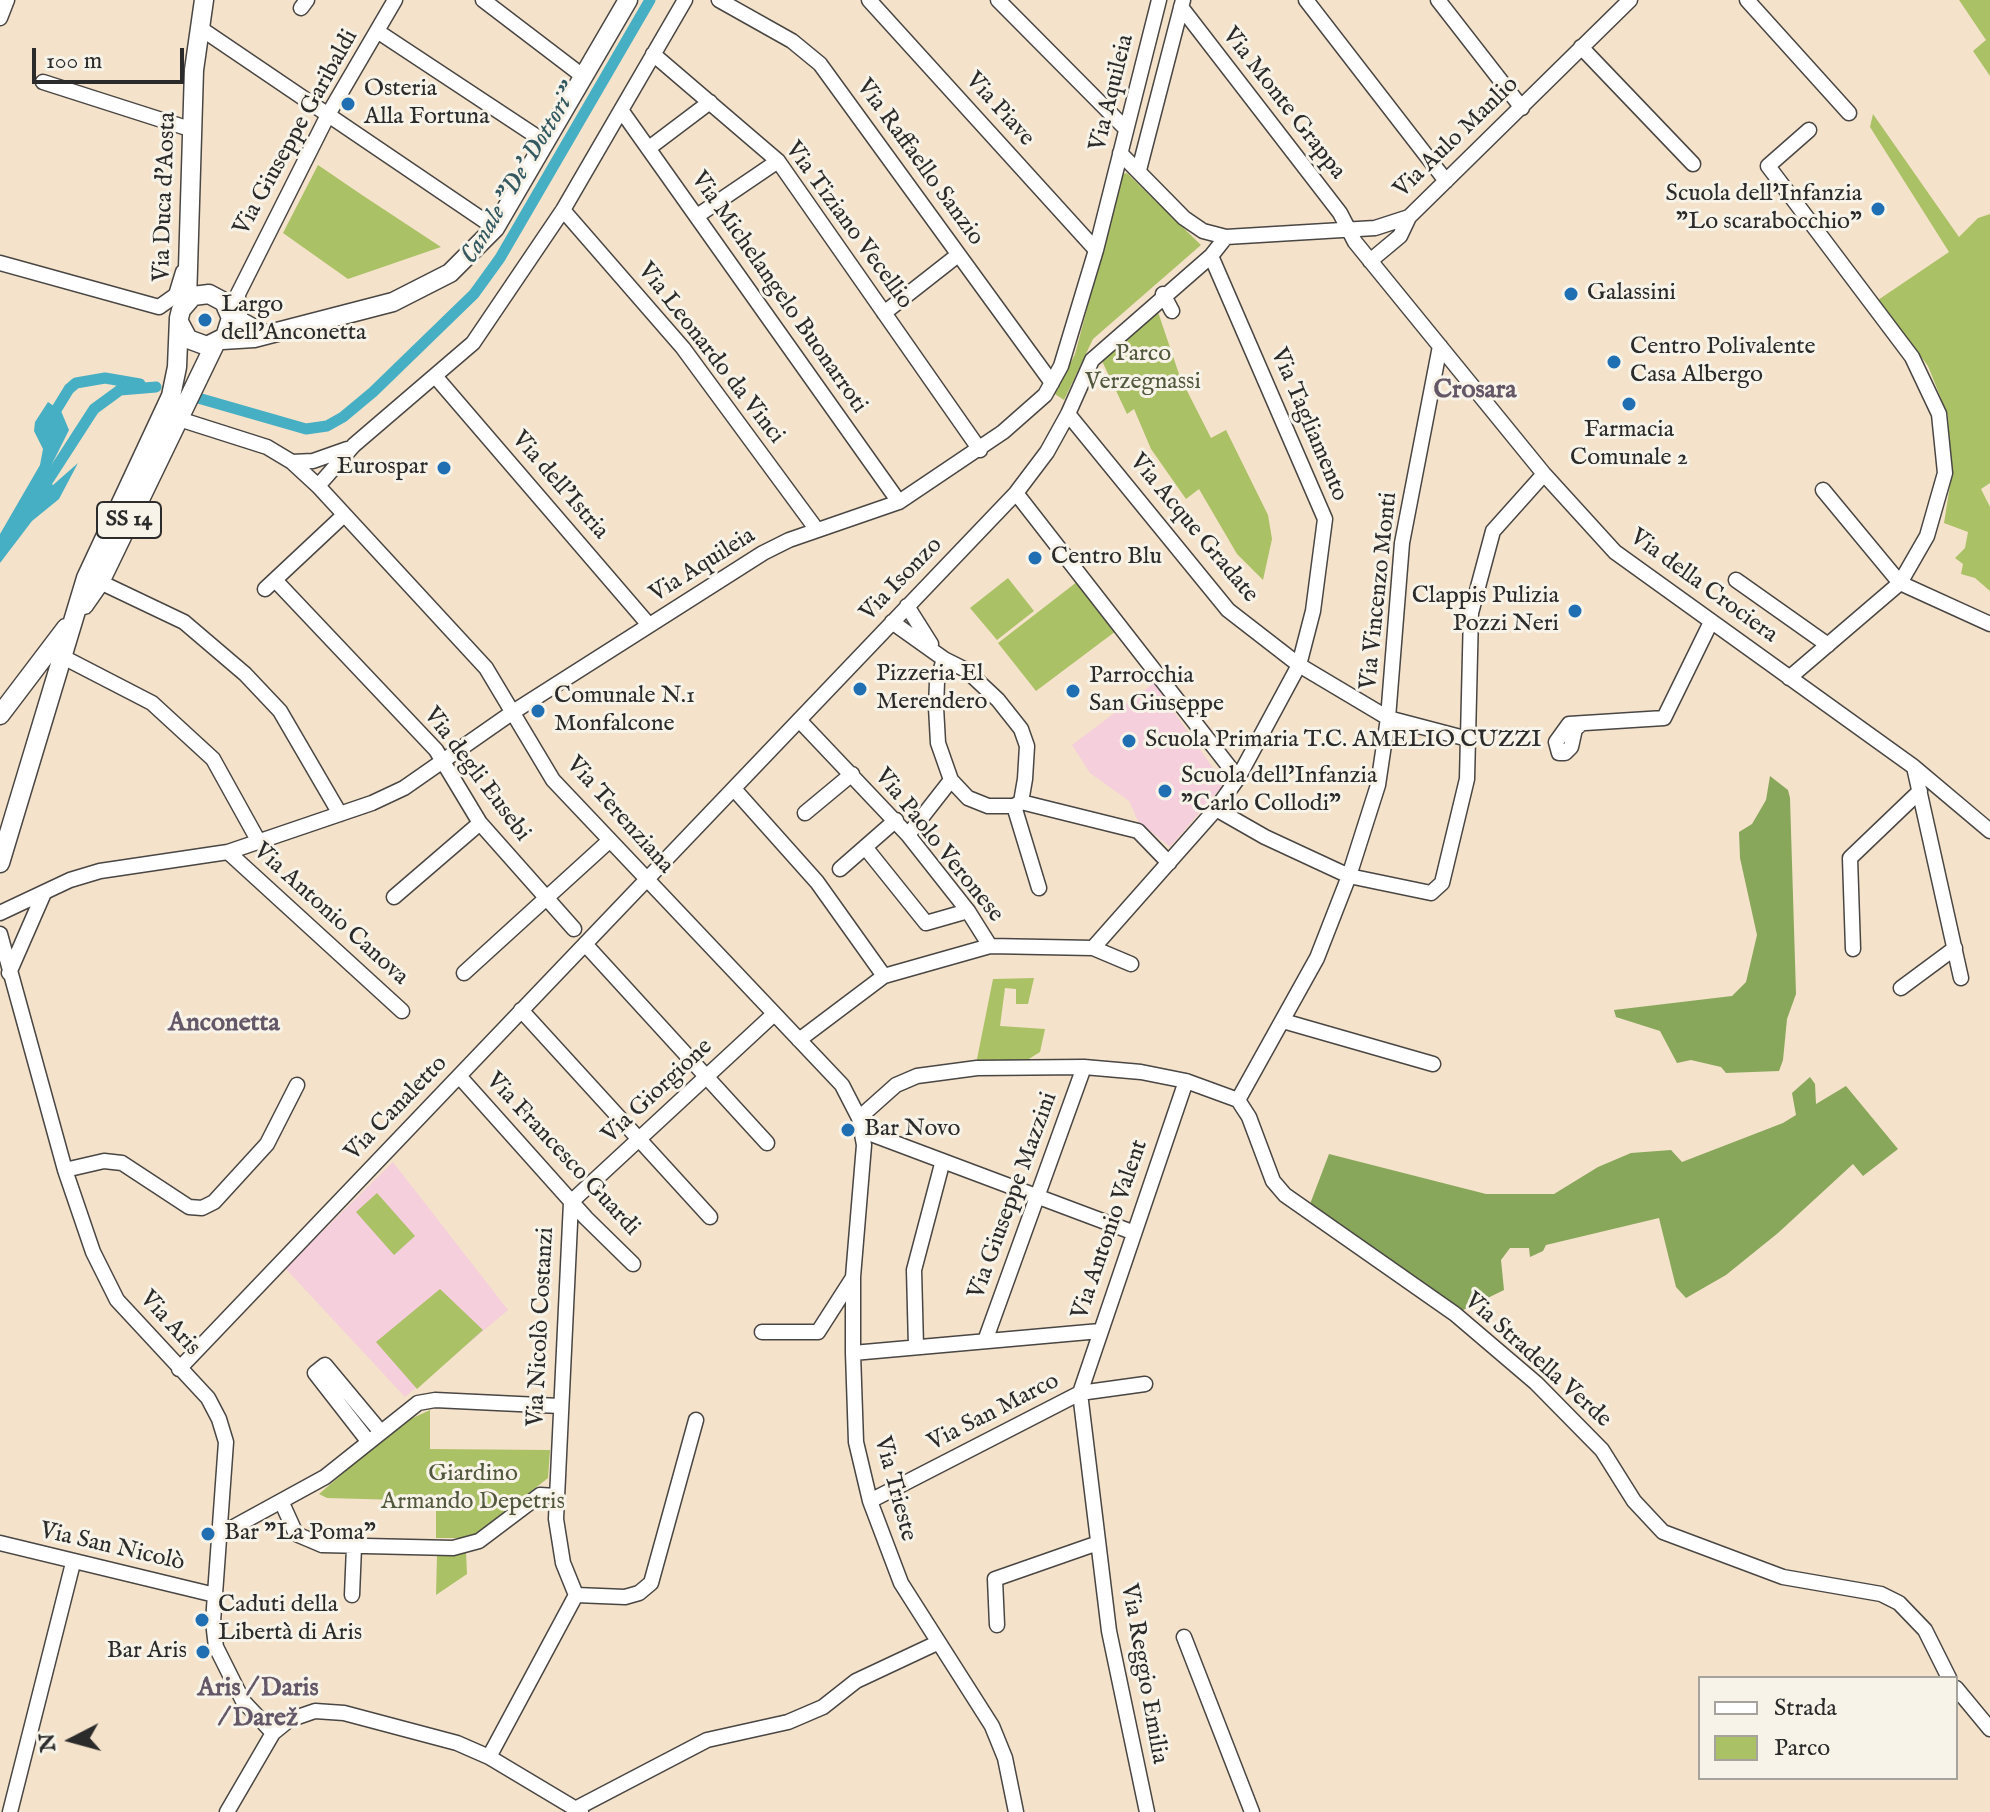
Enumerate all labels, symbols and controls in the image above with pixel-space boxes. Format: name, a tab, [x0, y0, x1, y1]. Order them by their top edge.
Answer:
street label: Via Monte Grappa	[1215, 22, 1351, 186]
street label: Via Giuseppe Garibaldi	[228, 25, 366, 241]
scale bar	[36, 32, 188, 82]
street label: Via Aquileia	[1085, 32, 1141, 154]
text: 100 m	[46, 46, 102, 77]
street label: Via Piave	[958, 67, 1040, 153]
street label: Via Aulo Manlio	[1389, 71, 1525, 205]
street label: Via Raffaello Sanzio	[849, 74, 989, 252]
place label: Osteria Alla Fortuna	[364, 76, 490, 132]
water label: Canale "De' Dottori"	[455, 80, 587, 270]
marker: Osteria Alla Fortuna	[339, 95, 357, 113]
street label: Via Duca d'Aosta	[149, 112, 183, 282]
street label: Via Tiziano Vecellio	[778, 137, 918, 315]
street label: Via Michelangelo Buonarroti	[683, 167, 873, 419]
place label: Scuola dell'Infanzia "Lo scarabocchio"	[1666, 181, 1862, 237]
marker: Scuola dell'Infanzia "Lo scarabocchio"	[1869, 200, 1887, 218]
street label: Via Leonardo da Vinci	[630, 258, 790, 450]
place label: Galassini	[1587, 280, 1676, 308]
marker: Galassini	[1562, 285, 1580, 303]
place label: Largo dell'Anconetta	[221, 292, 366, 348]
marker: Largo dell'Anconetta	[196, 311, 214, 329]
place label: Centro Polivalente Casa Albergo	[1630, 334, 1816, 390]
park label: Parco Verzegnassi	[1085, 341, 1201, 397]
street label: Via Tagliamento	[1263, 344, 1353, 506]
marker: Centro Polivalente Casa Albergo	[1605, 353, 1623, 371]
district label: Crosara	[1433, 376, 1517, 408]
marker: Farmacia Comunale 2	[1620, 395, 1638, 413]
place label: Farmacia Comunale 2	[1570, 417, 1688, 473]
street label: Via dell'Istria	[504, 426, 614, 546]
street label: Via Acque Gradate	[1122, 449, 1264, 609]
place label: Eurospar	[337, 454, 428, 482]
marker: Eurospar	[435, 459, 453, 477]
street label: Via Vincenzo Monti	[1355, 491, 1405, 691]
road number: SS 14	[97, 502, 161, 538]
street label: Via Aquileia	[645, 522, 761, 610]
street label: Via della Crociera	[1623, 524, 1783, 650]
street label: Via Isonzo	[855, 532, 949, 628]
place label: Centro Blu	[1051, 544, 1162, 572]
marker: Centro Blu	[1026, 549, 1044, 567]
place label: Clappis Pulizia Pozzi Neri	[1412, 583, 1559, 639]
marker: Clappis Pulizia Pozzi Neri	[1566, 602, 1584, 620]
place label: Pizzeria El Merendero	[876, 661, 988, 717]
place label: Parrocchia San Giuseppe	[1089, 663, 1224, 719]
marker: Pizzeria El Merendero	[851, 680, 869, 698]
marker: Parrocchia San Giuseppe	[1064, 682, 1082, 700]
place label: Comunale N.1 Monfalcone	[554, 683, 695, 739]
street label: Via degli Eusebi	[416, 702, 536, 848]
marker: Comunale N.1 Monfalcone	[529, 702, 547, 720]
place label: Scuola Primaria T.C. AMELIO CUZZI	[1145, 727, 1542, 755]
marker: Scuola Primaria T.C. AMELIO CUZZI	[1120, 732, 1138, 750]
street label: Via Terenziana	[559, 751, 679, 881]
street label: Via Paolo Veronese	[867, 763, 1009, 929]
place label: Scuola dell'Infanzia "Carlo Collodi"	[1181, 763, 1377, 819]
marker: Scuola dell'Infanzia "Carlo Collodi"	[1156, 782, 1174, 800]
street label: Via Antonio Canova	[246, 838, 414, 992]
district label: Anconetta	[168, 1009, 280, 1041]
street label: Via Giorgione	[597, 1033, 719, 1151]
street label: Via Canaletto	[340, 1050, 454, 1168]
street label: Via Francesco Guardi	[479, 1067, 645, 1243]
street label: Via Giuseppe Mazzini	[963, 1089, 1065, 1303]
place label: Bar Novo	[864, 1116, 960, 1144]
marker: Bar Novo	[839, 1121, 857, 1139]
street label: Via Antonio Valent	[1067, 1136, 1155, 1324]
street label: Via Nicolò Costanzi	[522, 1226, 562, 1428]
street label: Via Aris	[132, 1286, 206, 1362]
street label: Via Stradella Verde	[1457, 1287, 1617, 1435]
street label: Via San Marco	[924, 1368, 1064, 1458]
street label: Via Trieste	[866, 1433, 922, 1545]
park label: Giardino Armando Depetris	[381, 1461, 565, 1517]
street label: Via San Nicolò	[37, 1517, 187, 1579]
place label: Bar "La Poma"	[224, 1520, 376, 1548]
marker: Bar "La Poma"	[199, 1525, 217, 1543]
street label: Via Reggio Emilia	[1113, 1582, 1173, 1766]
place label: Caduti della Libertà di Aris	[218, 1592, 362, 1648]
marker: Caduti della Libertà di Aris	[193, 1611, 211, 1629]
place label: Bar Aris	[107, 1638, 187, 1666]
marker: Bar Aris	[194, 1643, 212, 1661]
district label: Aris / Daris / Darež	[197, 1674, 319, 1736]
legend	[1698, 1676, 1958, 1780]
text: Strada	[1774, 1693, 1837, 1724]
north arrow	[32, 1700, 112, 1780]
text: N	[33, 1732, 63, 1753]
text: Parco	[1774, 1733, 1830, 1764]

